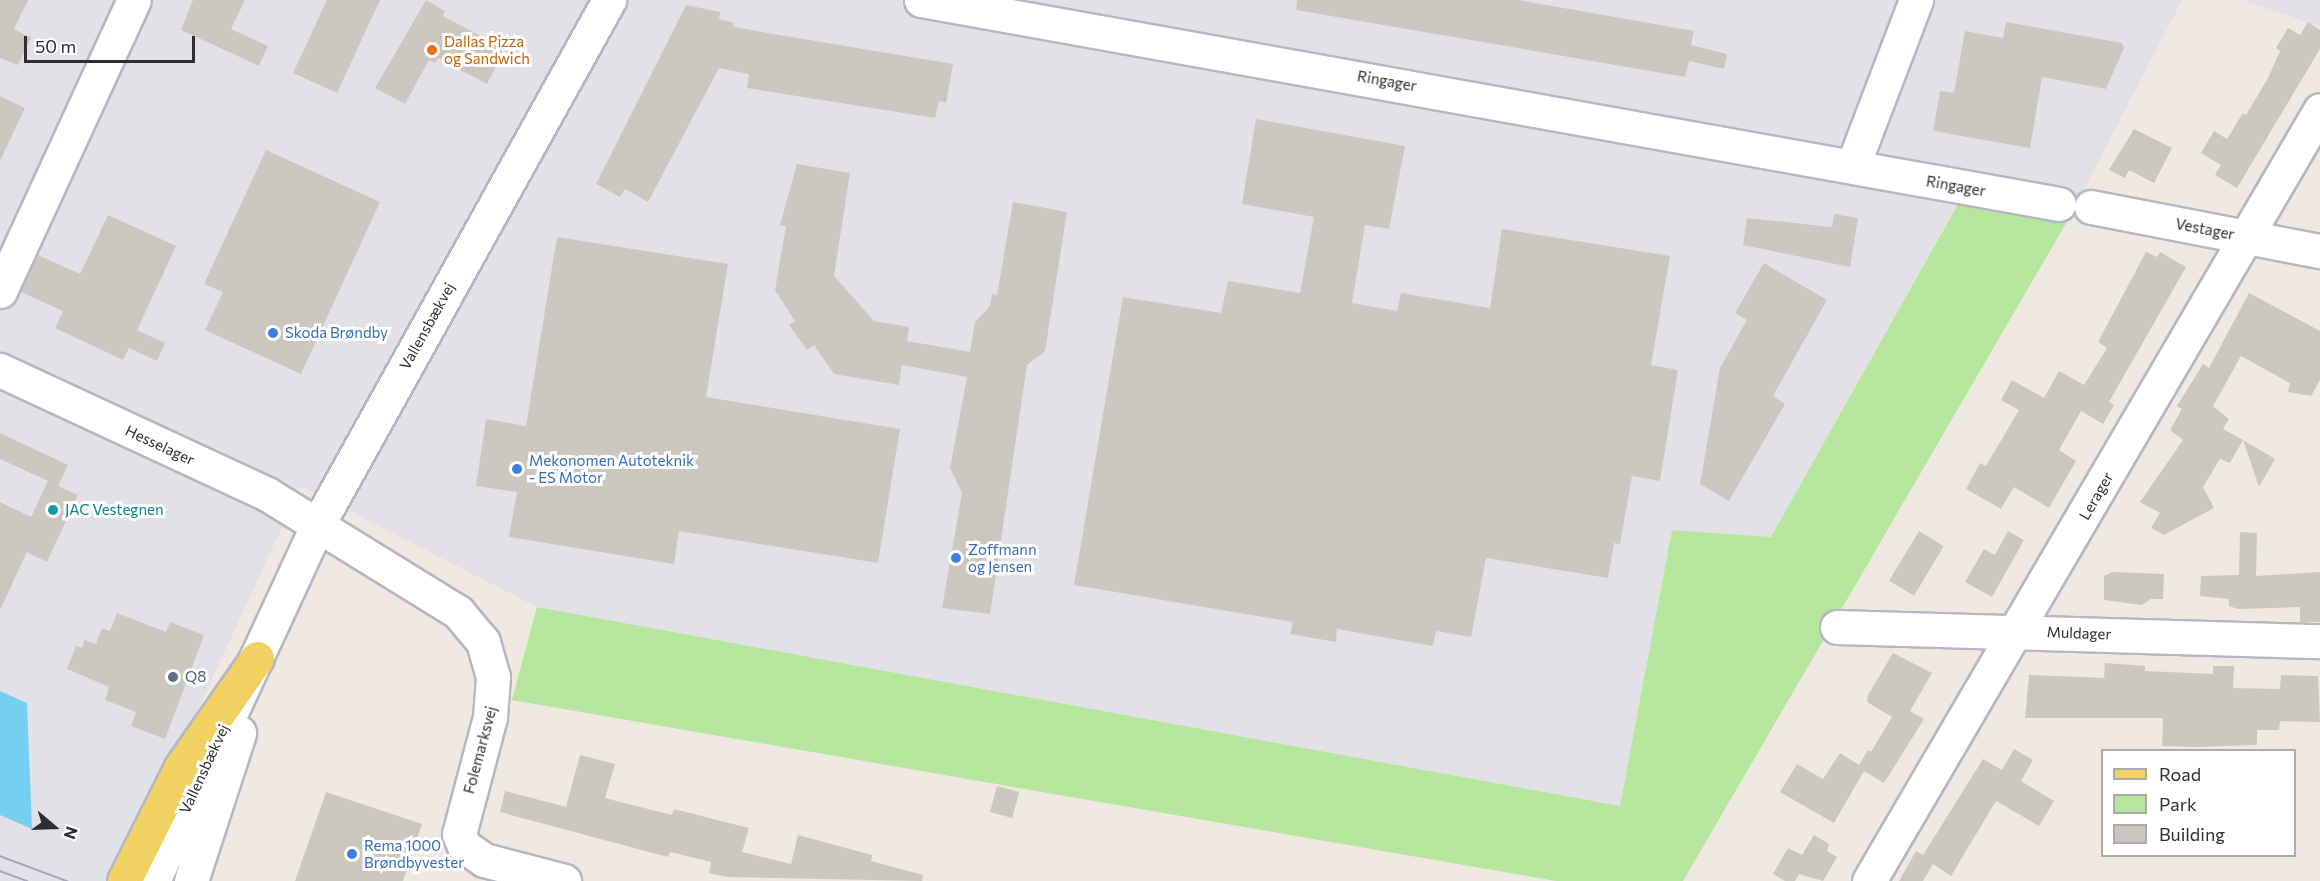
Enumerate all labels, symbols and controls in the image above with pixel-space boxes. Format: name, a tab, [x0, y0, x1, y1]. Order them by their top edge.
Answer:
scale bar	[27, 24, 198, 62]
place label: Dallas Pizza og Sandwich	[444, 32, 530, 67]
text: 50 m	[35, 35, 76, 57]
marker: Dallas Pizza og Sandwich	[425, 43, 439, 57]
street label: Ringager	[1356, 67, 1418, 95]
street label: Ringager	[1925, 172, 1987, 200]
street label: Vestager	[2174, 214, 2236, 244]
street label: Vallensbækvej	[396, 279, 458, 373]
place label: Skoda Brøndby	[285, 324, 388, 342]
marker: Skoda Brøndby	[266, 326, 280, 340]
street label: Hesselager	[123, 421, 197, 469]
place label: Mekonomen Autoteknik - ES Motor	[529, 451, 694, 486]
marker: Mekonomen Autoteknik - ES Motor	[510, 462, 524, 476]
street label: Lerager	[2075, 469, 2117, 523]
place label: JAC Vestegnen	[65, 501, 164, 519]
marker: JAC Vestegnen	[46, 503, 60, 517]
place label: Zoffmann og Jensen	[968, 540, 1037, 575]
marker: Zoffmann og Jensen	[949, 551, 963, 565]
street label: Muldager	[2046, 623, 2112, 643]
place label: Q8	[185, 668, 206, 686]
marker: Q8	[166, 670, 180, 684]
street label: Folemarksvej	[460, 704, 500, 796]
street label: Vallensbækvej	[175, 721, 233, 817]
legend	[2101, 749, 2296, 857]
text: Road	[2159, 763, 2201, 785]
text: Park	[2159, 793, 2197, 815]
north arrow	[24, 797, 84, 857]
text: Building	[2159, 823, 2225, 845]
text: N	[61, 824, 82, 842]
place label: Rema 1000 Brøndbyvester	[364, 836, 464, 871]
marker: Rema 1000 Brøndbyvester	[345, 847, 359, 861]

